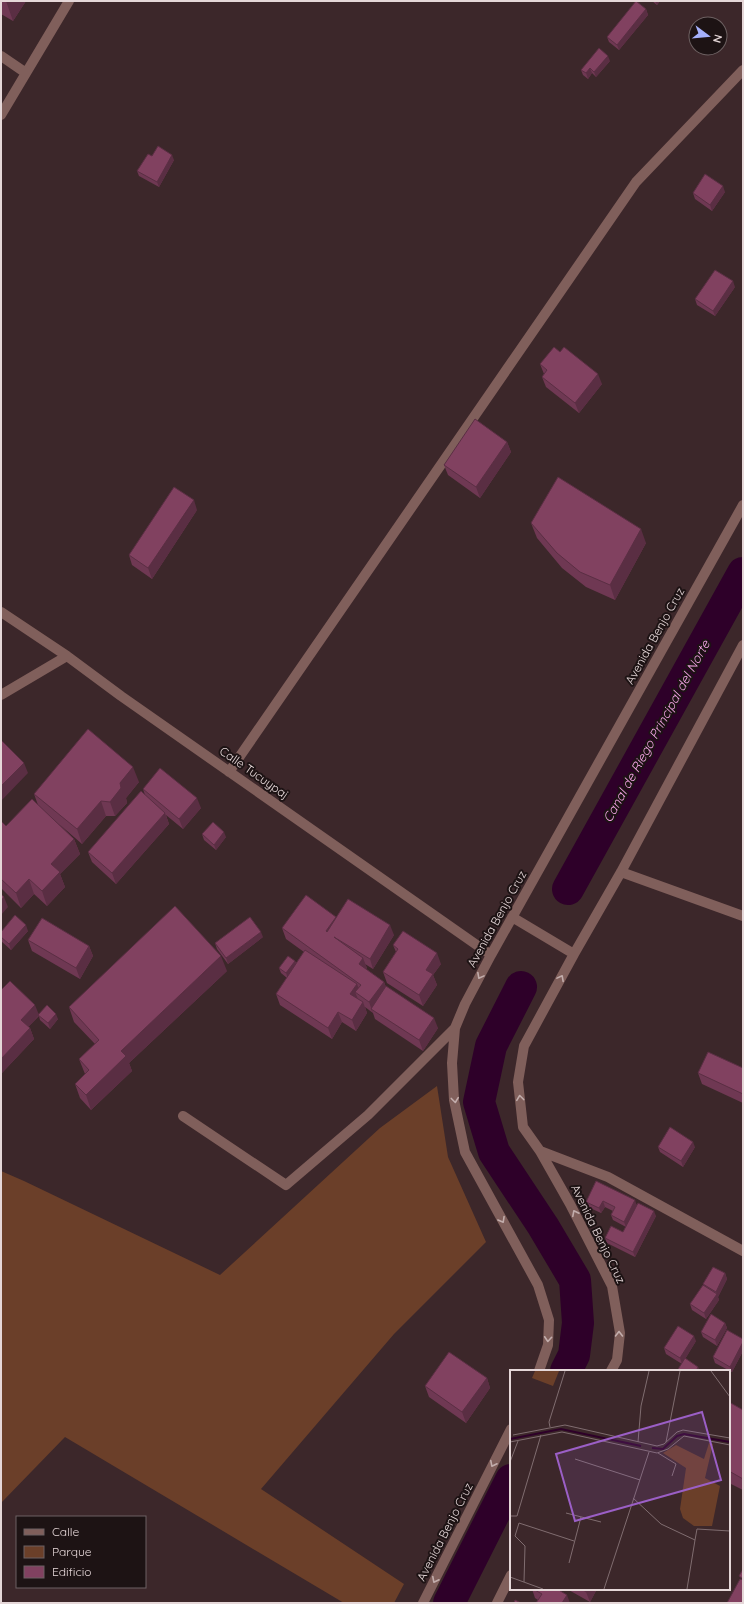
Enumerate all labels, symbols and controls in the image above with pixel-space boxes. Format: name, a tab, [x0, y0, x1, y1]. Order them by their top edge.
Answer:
north arrow	[688, 16, 728, 56]
text: N	[710, 33, 725, 45]
street label: Avenida Benjo Cruz	[622, 585, 687, 687]
water label: Canal de Riego Principal del Norte	[599, 637, 713, 825]
street label: Calle Tucuypaj	[217, 743, 292, 802]
street label: Avenida Benjo Cruz	[464, 868, 529, 970]
one-way arrow	[477, 972, 485, 979]
one-way arrow	[556, 975, 564, 982]
one-way arrow	[515, 1095, 524, 1101]
one-way arrow	[450, 1097, 459, 1103]
street label: Avenida Benjo Cruz	[568, 1182, 629, 1286]
one-way arrow	[572, 1210, 580, 1217]
one-way arrow	[497, 1216, 505, 1223]
one-way arrow	[615, 1330, 623, 1336]
one-way arrow	[543, 1336, 552, 1342]
inset map	[510, 1370, 730, 1590]
one-way arrow	[491, 1460, 498, 1467]
street label: Avenida Benjo Cruz	[413, 1480, 476, 1583]
legend	[16, 1516, 146, 1588]
text: Calle	[52, 1524, 80, 1539]
text: Parque	[52, 1544, 92, 1559]
text: Edificio	[52, 1564, 92, 1579]
one-way arrow	[432, 1576, 440, 1583]

